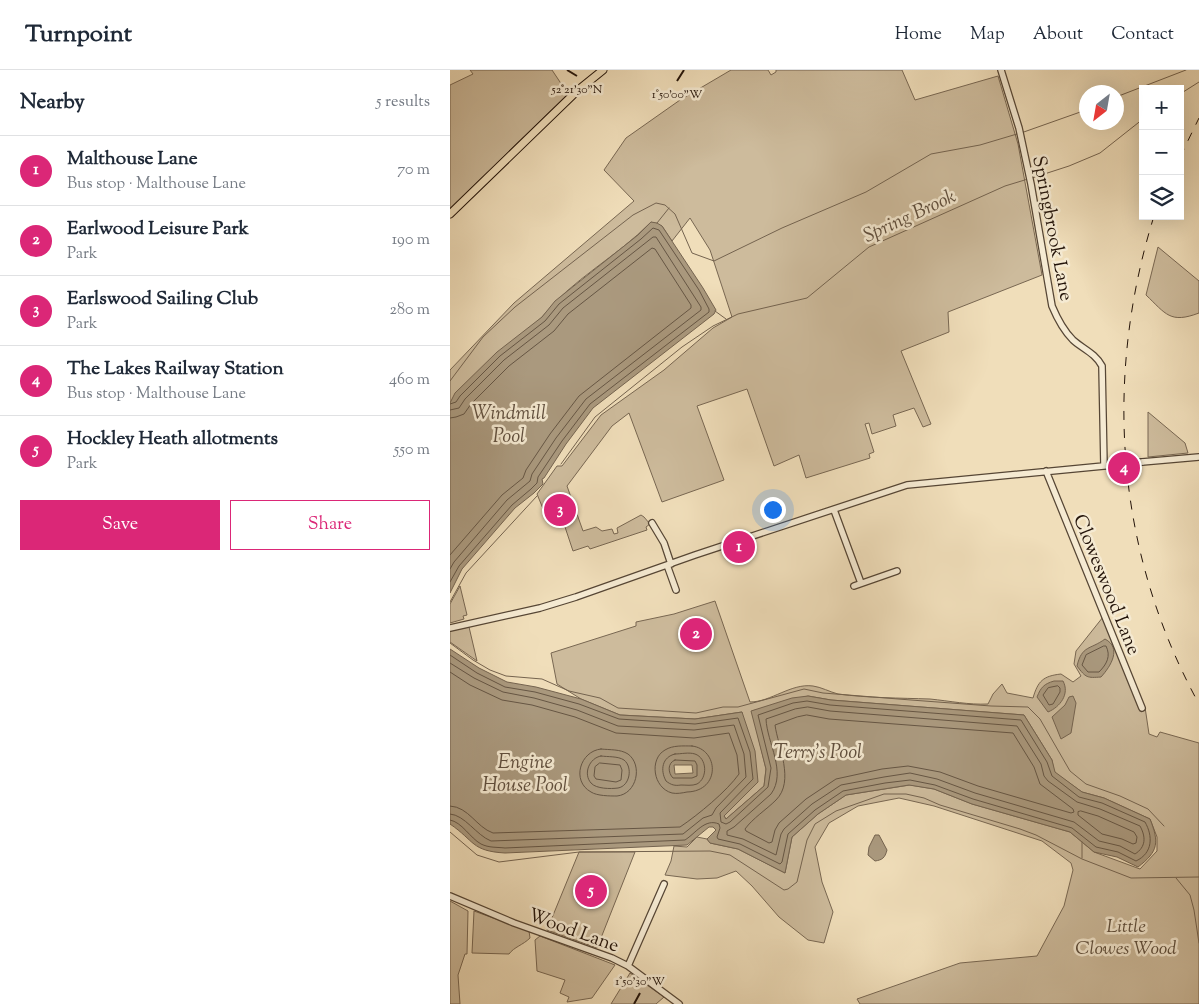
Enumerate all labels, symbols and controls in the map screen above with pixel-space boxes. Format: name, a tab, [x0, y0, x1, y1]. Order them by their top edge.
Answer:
text: Turnpoint	[25, 18, 132, 52]
text: Home	[895, 22, 942, 48]
text: Map	[970, 22, 1005, 48]
text: About	[1033, 22, 1083, 48]
text: Contact	[1111, 22, 1174, 48]
text: 52°21'30"N	[551, 81, 603, 99]
north arrow	[1079, 85, 1124, 130]
map controls	[1139, 85, 1184, 220]
button: +	[1139, 85, 1184, 130]
text: 1°50'00"W	[652, 86, 703, 104]
text: Nearby	[20, 88, 85, 118]
text: 5 results	[376, 91, 430, 114]
button: −	[1139, 130, 1184, 175]
text: Malthouse Lane	[67, 146, 198, 173]
street label: Springbrook Lane	[1024, 154, 1079, 303]
text: 1	[33, 159, 39, 182]
text: 70 m	[397, 159, 430, 182]
text: Bus stop · Malthouse Lane	[67, 173, 246, 196]
button: layers	[1139, 175, 1184, 220]
water label: Spring Brook	[859, 183, 961, 251]
text: Earlwood Leisure Park	[67, 216, 249, 243]
text: 2	[32, 229, 40, 252]
text: 190 m	[392, 229, 430, 252]
text: Park	[67, 243, 98, 266]
text: Earlswood Sailing Club	[67, 286, 258, 313]
text: 3	[33, 299, 39, 322]
text: 280 m	[389, 299, 430, 322]
text: Park	[67, 313, 98, 336]
text: The Lakes Railway Station	[67, 356, 284, 383]
text: 4	[32, 369, 40, 392]
text: 460 m	[389, 369, 430, 392]
text: Bus stop · Malthouse Lane	[67, 383, 246, 406]
water label: Windmill Pool	[472, 400, 546, 452]
text: Hockley Heath allotments	[67, 426, 278, 453]
text: 5	[33, 439, 39, 462]
text: 550 m	[394, 439, 430, 462]
pin: 4	[1108, 449, 1140, 487]
text: Park	[67, 453, 98, 476]
pin: 3	[544, 491, 576, 529]
your location	[760, 497, 786, 523]
button: Save	[20, 500, 220, 550]
button: Share	[230, 500, 430, 550]
street label: Cloweswood Lane	[1065, 511, 1146, 659]
pin: 1	[723, 528, 755, 566]
pin: 2	[680, 615, 712, 653]
water label: Terry's Pool	[774, 739, 862, 768]
water label: Engine House Pool	[482, 749, 568, 801]
pin: 5	[575, 872, 607, 910]
street label: Wood Lane	[524, 902, 622, 960]
park label: Little Clowes Wood	[1075, 914, 1177, 963]
text: 1°50'30"W	[615, 973, 666, 991]

